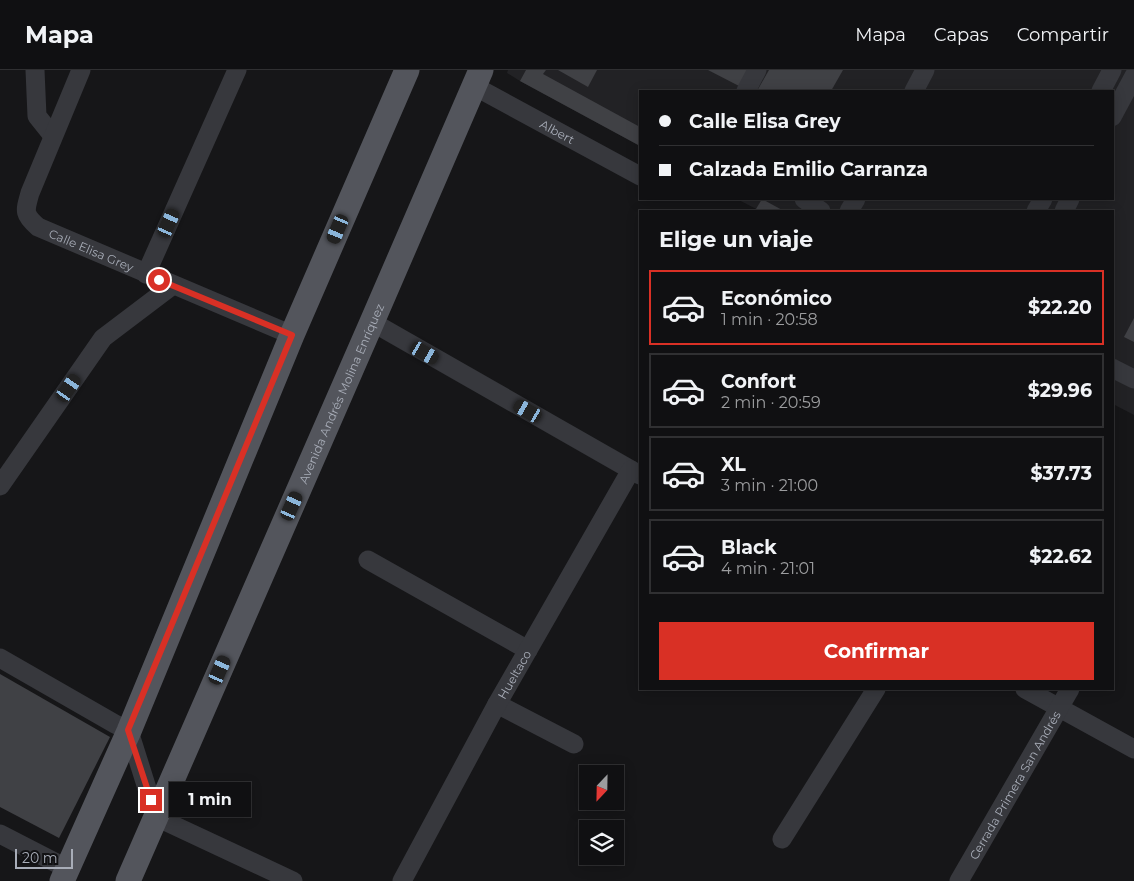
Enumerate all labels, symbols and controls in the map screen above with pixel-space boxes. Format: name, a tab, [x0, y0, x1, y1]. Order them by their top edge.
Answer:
text: Mapa	[25, 20, 94, 49]
text: Mapa	[855, 24, 906, 46]
text: Capas	[934, 24, 989, 46]
text: Compartir	[1017, 24, 1109, 46]
text: Calle Elisa Grey	[689, 110, 841, 133]
street label: Albert	[538, 116, 578, 147]
text: Calzada Emilio Carranza	[689, 158, 928, 181]
car	[156, 206, 181, 240]
car	[325, 212, 350, 246]
street label: Calle Elisa Grey	[47, 225, 137, 275]
text: Elige un viaje	[659, 226, 813, 253]
route start	[148, 269, 170, 291]
icon: car	[661, 285, 706, 330]
text: Económico	[721, 287, 832, 310]
text: $22.20	[1028, 296, 1092, 319]
street label: Avenida Andrés Molina Enríquez	[295, 301, 387, 486]
text: 1 min · 20:58	[721, 310, 818, 329]
car	[408, 339, 441, 367]
icon: car	[661, 368, 706, 413]
text: Confort	[721, 370, 796, 393]
car	[54, 371, 83, 405]
text: $29.96	[1028, 379, 1092, 402]
text: 2 min · 20:59	[721, 393, 821, 412]
car	[511, 397, 544, 425]
icon: car	[661, 451, 706, 496]
text: XL	[721, 453, 746, 476]
text: $37.73	[1030, 462, 1092, 485]
text: 3 min · 21:00	[721, 476, 818, 495]
car	[279, 489, 304, 523]
icon: car	[661, 534, 706, 579]
text: Black	[721, 536, 777, 559]
text: $22.62	[1029, 545, 1092, 568]
text: 4 min · 21:01	[721, 559, 815, 578]
button: Confirmar	[659, 622, 1094, 680]
street label: Hueltaco	[494, 647, 534, 702]
car	[207, 653, 232, 687]
street label: Cerrada Primera San Andrés	[966, 708, 1064, 862]
north arrow	[579, 765, 624, 810]
map controls	[579, 765, 624, 865]
callout: 1 min	[168, 782, 251, 818]
route end	[140, 789, 162, 811]
text: 1 min	[188, 790, 232, 809]
button: layers	[579, 820, 624, 865]
scale bar	[15, 846, 72, 869]
text: 20 m	[22, 849, 58, 867]

